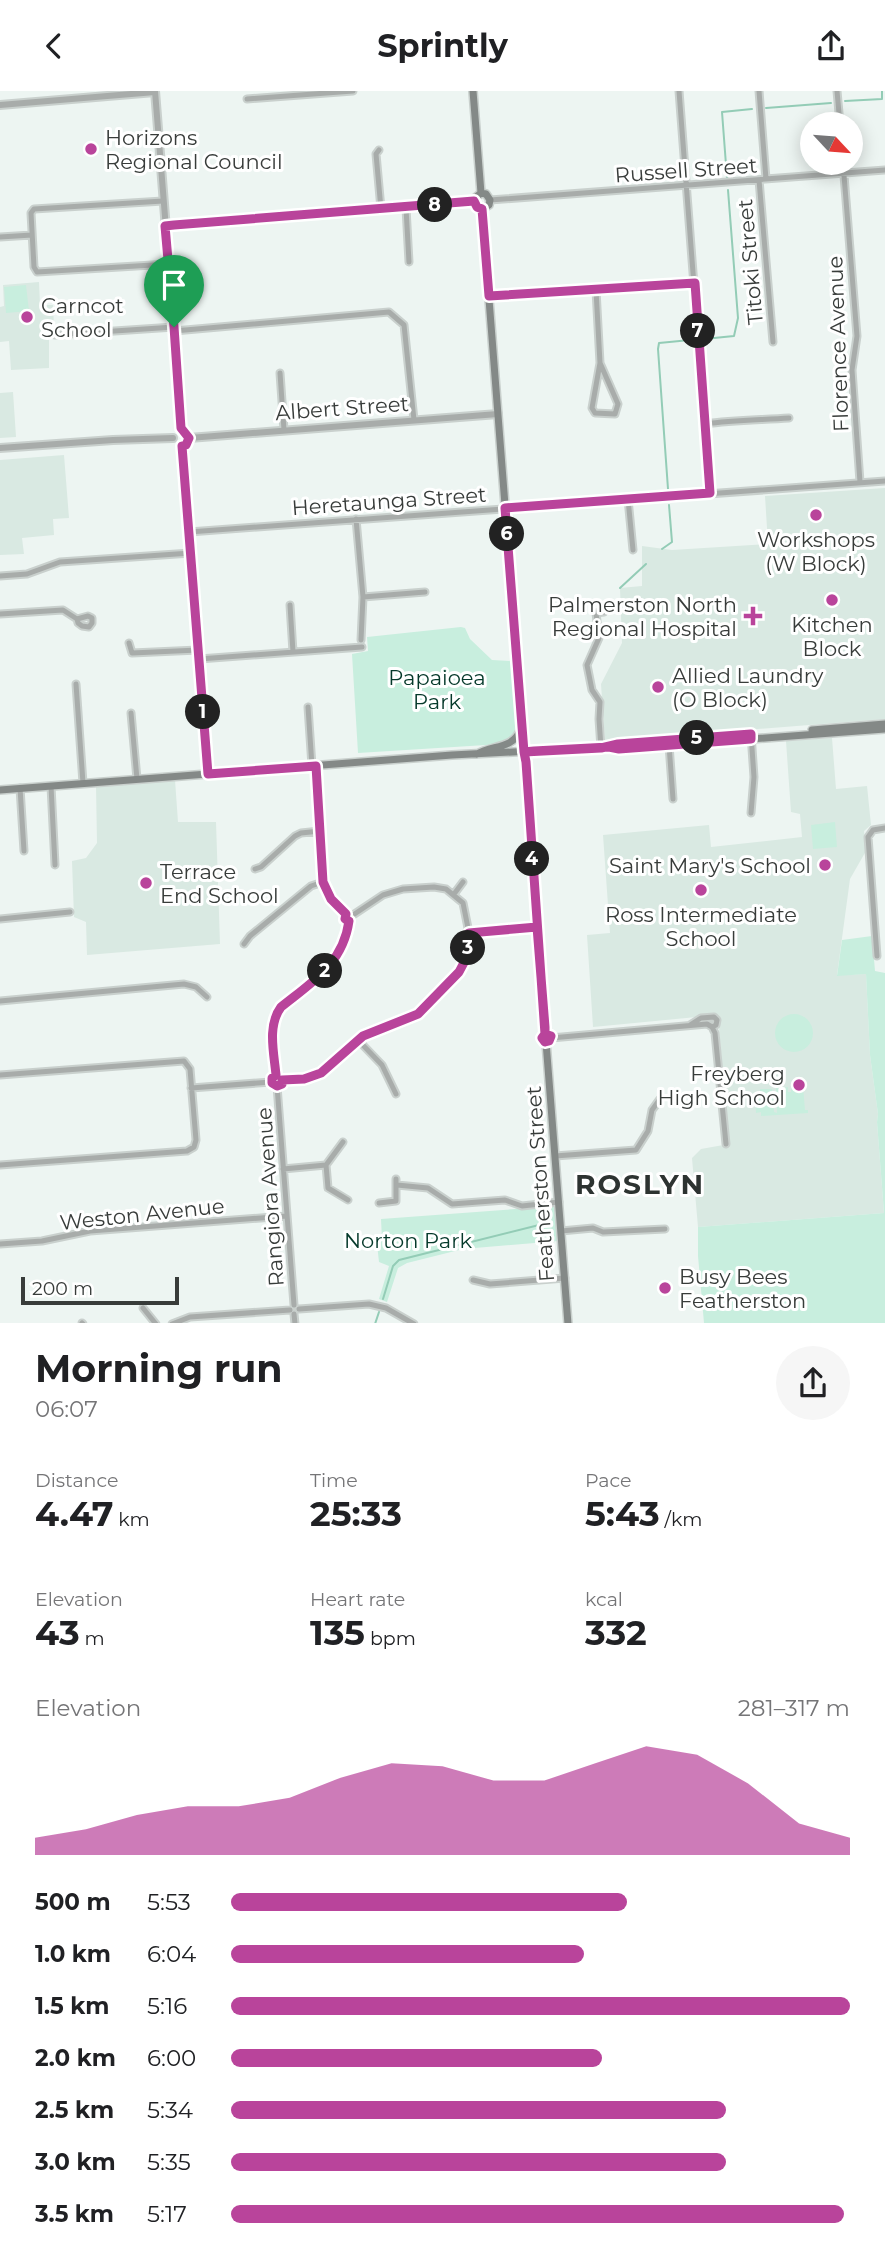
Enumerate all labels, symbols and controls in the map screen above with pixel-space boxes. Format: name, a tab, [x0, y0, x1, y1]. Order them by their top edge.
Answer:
text: Sprintly	[377, 26, 508, 65]
icon: back	[35, 27, 73, 65]
icon: share	[812, 27, 850, 65]
north arrow	[800, 112, 863, 175]
map controls	[800, 112, 863, 175]
place label: Horizons Regional Council	[105, 125, 283, 174]
marker: Horizons Regional Council	[83, 141, 99, 157]
street label: Russell Street	[614, 153, 758, 187]
pin: 8	[418, 187, 452, 223]
text: 8	[428, 193, 441, 216]
street label: Titoki Street	[732, 198, 768, 326]
pin	[144, 255, 204, 327]
street label: Florence Avenue	[822, 256, 854, 432]
icon: arrive	[155, 266, 193, 304]
place label: Carncot School	[41, 293, 124, 342]
marker: Carncot School	[19, 309, 35, 325]
pin: 7	[680, 313, 716, 349]
text: 7	[692, 319, 703, 342]
street label: Albert Street	[274, 391, 410, 425]
street label: Heretaunga Street	[291, 482, 487, 520]
marker: Workshops (W Block)	[808, 507, 824, 523]
pin: 6	[490, 517, 524, 551]
text: 6	[500, 522, 513, 545]
place label: Workshops (W Block)	[757, 527, 875, 576]
place label: Palmerston North Regional Hospital	[548, 592, 737, 641]
marker: Kitchen Block	[824, 592, 840, 608]
marker: Palmerston North Regional Hospital	[743, 606, 763, 626]
place label: Kitchen Block	[791, 612, 873, 661]
place label: Allied Laundry (O Block)	[672, 663, 824, 712]
park label: Papaioea Park	[388, 665, 486, 714]
marker: Allied Laundry (O Block)	[650, 679, 666, 695]
pin: 1	[186, 695, 220, 729]
text: 1	[199, 700, 206, 723]
pin: 5	[680, 721, 714, 755]
text: 5	[691, 726, 702, 749]
pin: 4	[514, 841, 550, 877]
text: 4	[525, 847, 538, 870]
place label: Saint Mary's School	[609, 853, 811, 878]
marker: Saint Mary's School	[817, 857, 833, 873]
place label: Terrace End School	[160, 859, 279, 908]
marker: Terrace End School	[138, 875, 154, 891]
marker: Ross Intermediate School	[693, 882, 709, 898]
place label: Ross Intermediate School	[605, 902, 797, 951]
pin: 3	[450, 931, 486, 965]
text: 3	[462, 936, 473, 959]
pin: 2	[308, 953, 342, 989]
text: 2	[319, 959, 330, 982]
place label: Freyberg High School	[657, 1061, 785, 1110]
marker: Freyberg High School	[791, 1077, 807, 1093]
street label: Featherston Street	[521, 1085, 559, 1283]
street label: Rangiora Avenue	[251, 1107, 289, 1287]
district label: ROSLYN	[575, 1167, 705, 1201]
street label: Weston Avenue	[58, 1193, 226, 1235]
park label: Norton Park	[344, 1228, 472, 1253]
place label: Busy Bees Featherston	[679, 1264, 806, 1313]
scale bar	[21, 1275, 178, 1306]
text: 200 m	[32, 1277, 93, 1300]
marker: Busy Bees Featherston	[657, 1280, 673, 1296]
text: Morning run	[35, 1345, 283, 1392]
button: share	[776, 1346, 850, 1420]
text: 06:07	[35, 1395, 98, 1423]
text: Distance	[35, 1469, 118, 1492]
text: Time	[310, 1469, 358, 1492]
text: Pace	[585, 1469, 632, 1492]
text: 4.47	[35, 1492, 113, 1535]
text: 25:33	[310, 1492, 402, 1535]
text: 5:43	[585, 1492, 660, 1535]
text: km	[113, 1508, 150, 1531]
text: /km	[660, 1508, 702, 1531]
text: Elevation	[35, 1588, 123, 1611]
text: Heart rate	[310, 1588, 405, 1611]
text: kcal	[585, 1588, 623, 1611]
text: 43	[35, 1611, 80, 1654]
text: 135	[310, 1611, 365, 1654]
text: 332	[585, 1611, 647, 1654]
text: m	[80, 1627, 105, 1650]
text: bpm	[365, 1627, 416, 1650]
text: Elevation	[35, 1694, 141, 1722]
text: 281–317 m	[738, 1694, 850, 1722]
text: 500 m	[35, 1888, 111, 1916]
text: 5:53	[147, 1888, 191, 1916]
text: 1.0 km	[35, 1940, 111, 1968]
text: 6:04	[147, 1940, 196, 1968]
text: 1.5 km	[35, 1992, 109, 2020]
text: 5:16	[147, 1992, 187, 2020]
text: 2.0 km	[35, 2044, 116, 2072]
text: 6:00	[147, 2044, 196, 2072]
text: 2.5 km	[35, 2096, 114, 2124]
text: 5:34	[147, 2096, 193, 2124]
text: 3.0 km	[35, 2148, 116, 2176]
text: 5:35	[147, 2148, 191, 2176]
text: 3.5 km	[35, 2200, 114, 2228]
text: 5:17	[147, 2200, 187, 2228]

